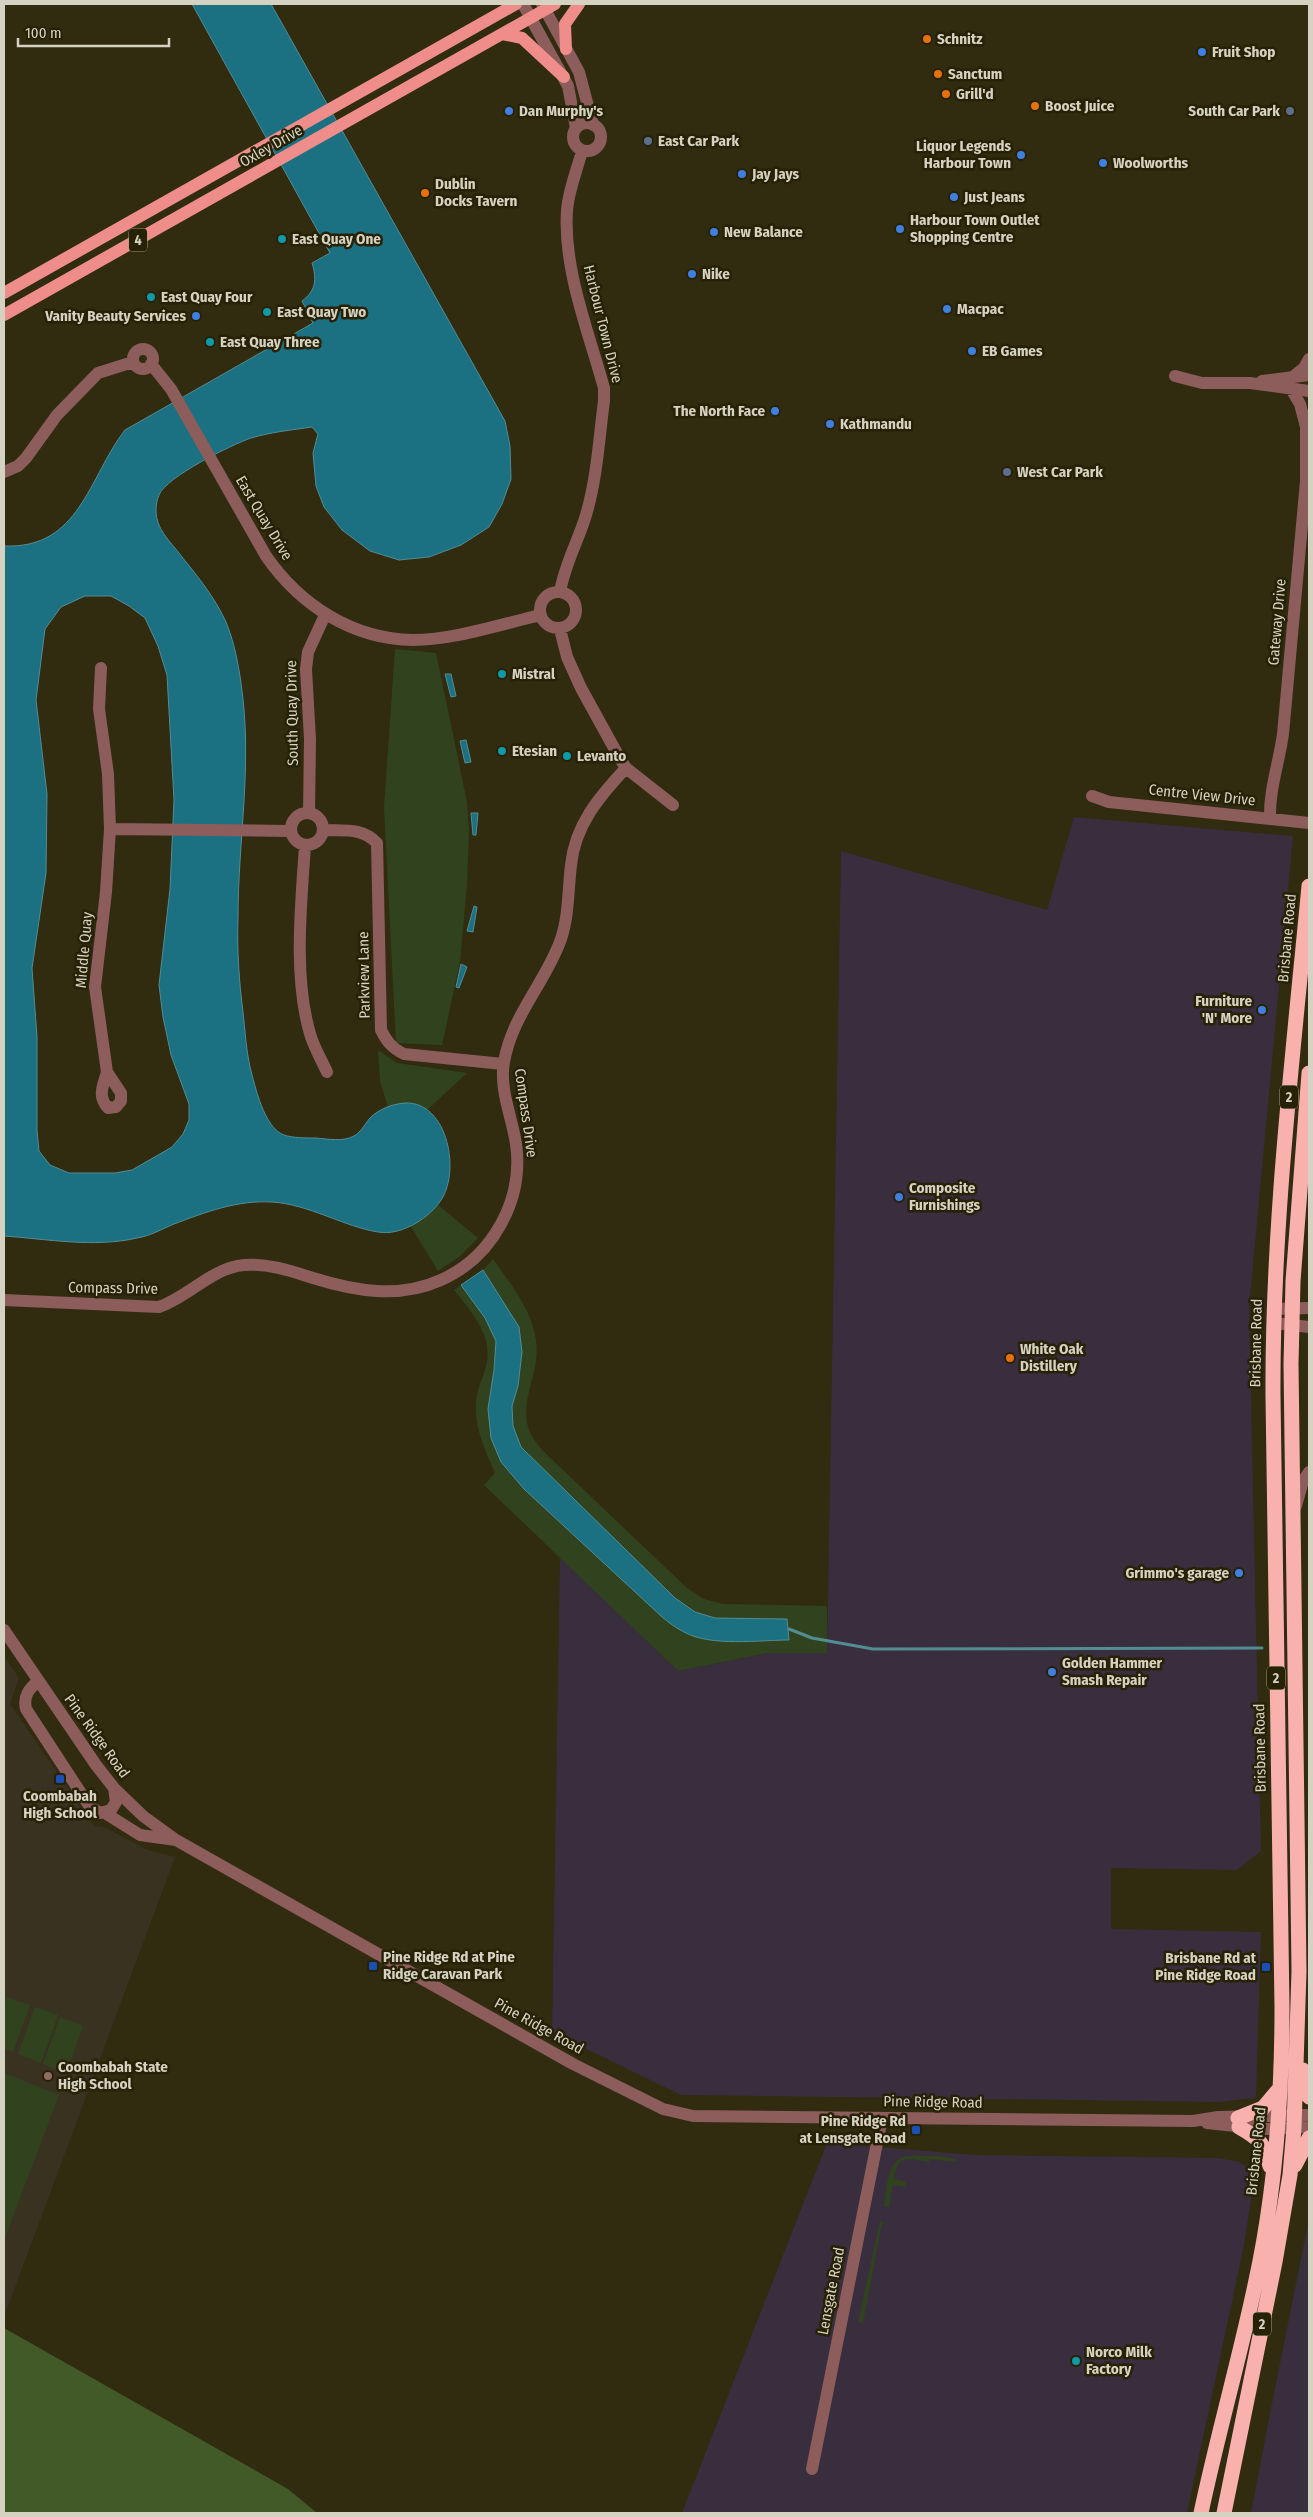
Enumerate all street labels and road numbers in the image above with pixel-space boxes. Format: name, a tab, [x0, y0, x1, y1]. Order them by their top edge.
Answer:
street label: Oxley Drive	[237, 121, 305, 171]
road number: 4	[129, 228, 147, 252]
street label: Harbour Town Drive	[580, 263, 626, 385]
street label: East Quay Drive	[232, 473, 296, 563]
street label: Gateway Drive	[1264, 578, 1290, 666]
street label: South Quay Drive	[282, 660, 302, 766]
street label: Centre View Drive	[1148, 780, 1256, 810]
street label: Brisbane Road	[1274, 893, 1300, 983]
street label: Middle Quay	[72, 911, 96, 989]
street label: Parkview Lane	[354, 931, 374, 1019]
street label: Compass Drive	[511, 1067, 541, 1159]
road number: 2	[1280, 1086, 1298, 1108]
street label: Compass Drive	[68, 1278, 158, 1298]
street label: Brisbane Road	[1246, 1298, 1266, 1388]
road number: 2	[1267, 1666, 1285, 1690]
street label: Pine Ridge Road	[61, 1691, 133, 1781]
street label: Brisbane Road	[1250, 1703, 1270, 1793]
street label: Pine Ridge Road	[491, 1994, 587, 2058]
street label: Pine Ridge Road	[883, 2092, 983, 2112]
street label: Brisbane Road	[1242, 2106, 1270, 2196]
street label: Lensgate Road	[814, 2246, 848, 2336]
road number: 2	[1253, 2312, 1271, 2336]

